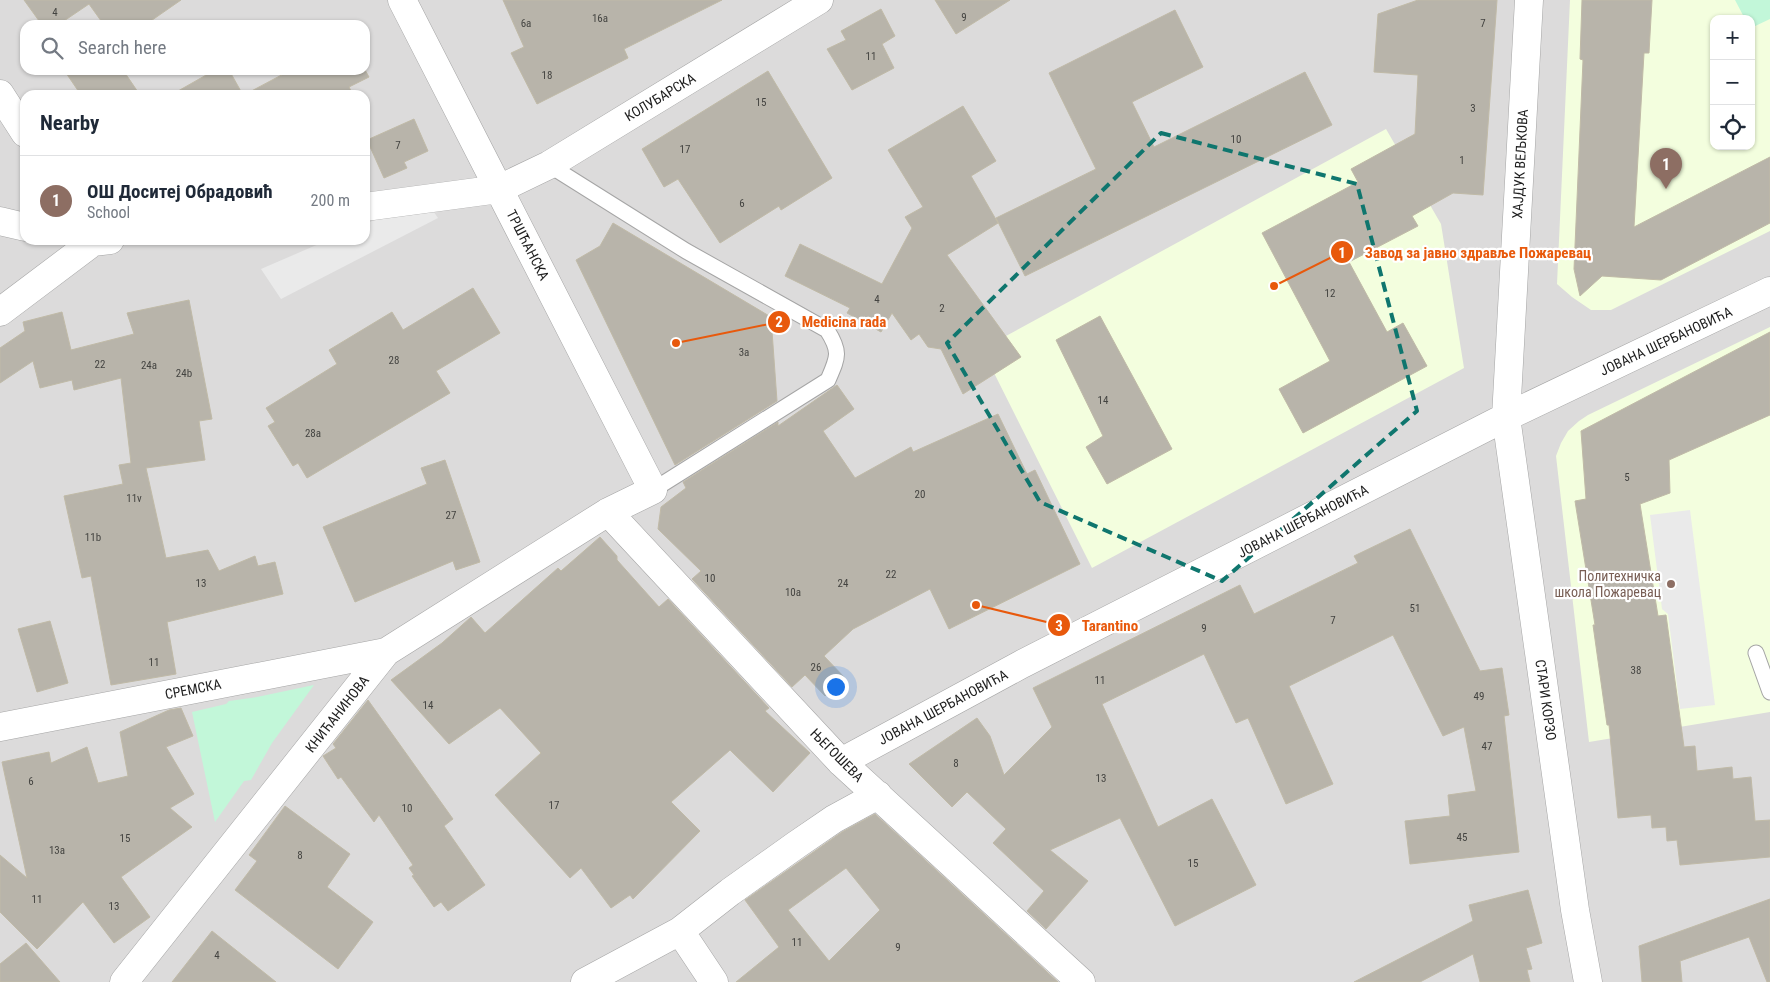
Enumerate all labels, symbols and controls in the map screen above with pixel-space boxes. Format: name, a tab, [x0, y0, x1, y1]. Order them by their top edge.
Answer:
house number: 4	[52, 6, 58, 19]
house number: 9	[961, 11, 967, 24]
house number: 16a	[592, 12, 608, 25]
map controls	[1710, 15, 1755, 150]
button: +	[1710, 15, 1755, 60]
house number: 6a	[521, 17, 531, 30]
house number: 7	[1480, 17, 1486, 30]
search box	[20, 20, 370, 75]
icon: search	[38, 34, 66, 62]
text: Search here	[78, 36, 166, 59]
house number: 11	[866, 50, 876, 63]
button: −	[1710, 60, 1755, 105]
house number: 18	[542, 69, 552, 82]
street label: КОЛУБАРСКА	[622, 70, 698, 124]
house number: 15	[756, 96, 766, 109]
house number: 3	[1470, 102, 1476, 115]
button: locate	[1710, 105, 1755, 150]
street label: ХАЈДУК ВЕЉКОВА	[1509, 109, 1531, 219]
text: Nearby	[40, 111, 99, 135]
house number: 10	[1231, 133, 1241, 146]
house number: 7	[395, 139, 401, 152]
house number: 17	[680, 143, 690, 156]
pin: 1	[1650, 148, 1682, 189]
house number: 1	[1459, 154, 1465, 167]
text: ОШ Доситеј Обрадовић	[87, 180, 273, 203]
text: 1	[52, 191, 60, 210]
text: 200 m	[311, 191, 350, 210]
house number: 6	[739, 197, 745, 210]
text: School	[87, 203, 130, 222]
street label: ТРШЋАНСКА	[503, 207, 553, 283]
callout: Завод за јавно здравље Пожаревац	[1330, 237, 1601, 267]
text: 1	[1338, 244, 1346, 262]
text: Завод за јавно здравље Пожаревац	[1365, 244, 1591, 262]
house number: 12	[1325, 287, 1335, 300]
house number: 4	[874, 293, 880, 306]
house number: 2	[939, 302, 945, 315]
street label: ЈОВАНА ШЕРБАНОВИЋА	[1597, 303, 1735, 379]
callout: Medicina rada	[767, 307, 896, 337]
text: 2	[775, 313, 783, 331]
text: Medicina rada	[802, 313, 886, 331]
house number: 3a	[739, 346, 749, 359]
house number: 28	[389, 354, 399, 367]
house number: 22	[95, 358, 105, 371]
house number: 24a	[141, 359, 157, 372]
house number: 24b	[176, 367, 192, 380]
house number: 14	[1098, 394, 1109, 407]
house number: 28a	[305, 427, 321, 440]
house number: 5	[1624, 471, 1630, 484]
street label: ЈОВАНА ШЕРБАНОВИЋА	[1235, 481, 1371, 561]
house number: 20	[915, 488, 925, 501]
house number: 11v	[126, 492, 142, 505]
house number: 27	[446, 509, 456, 522]
house number: 11b	[85, 531, 101, 544]
house number: 22	[886, 568, 896, 581]
place label: Политехничка школа Пожаревац	[1554, 568, 1661, 600]
house number: 10	[705, 572, 715, 585]
house number: 13	[196, 577, 206, 590]
house number: 24	[838, 577, 849, 590]
marker: Политехничка школа Пожаревац	[1665, 578, 1677, 590]
house number: 10a	[785, 586, 801, 599]
house number: 51	[1410, 602, 1420, 615]
callout: Tarantino	[1047, 610, 1148, 640]
house number: 7	[1330, 614, 1336, 627]
text: 3	[1055, 617, 1063, 635]
text: Tarantino	[1082, 617, 1138, 635]
house number: 9	[1201, 622, 1207, 635]
house number: 11	[149, 656, 159, 669]
street label: СТАРИ КОРЗО	[1532, 658, 1560, 742]
house number: 26	[811, 661, 821, 674]
house number: 38	[1631, 664, 1641, 677]
street label: ЈОВАНА ШЕРБАНОВИЋА	[876, 666, 1010, 748]
street label: КНИЋАНИНОВА	[302, 672, 372, 756]
your location	[823, 674, 849, 700]
house number: 11	[1095, 674, 1105, 687]
street label: СРЕМСКА	[163, 676, 223, 702]
house number: 49	[1474, 690, 1484, 703]
house number: 14	[423, 699, 434, 712]
street label: ЊЕГОШЕВА	[807, 725, 867, 785]
house number: 47	[1482, 740, 1492, 753]
house number: 8	[953, 757, 959, 770]
house number: 13	[1096, 772, 1106, 785]
house number: 6	[28, 775, 34, 788]
house number: 17	[549, 799, 559, 812]
house number: 10	[402, 802, 412, 815]
house number: 45	[1457, 831, 1467, 844]
house number: 15	[120, 832, 130, 845]
house number: 13a	[49, 844, 65, 857]
house number: 8	[297, 849, 303, 862]
house number: 15	[1188, 857, 1198, 870]
house number: 11	[32, 893, 42, 906]
house number: 13	[109, 900, 119, 913]
house number: 11	[792, 936, 802, 949]
house number: 9	[895, 941, 901, 954]
house number: 4	[214, 949, 220, 962]

